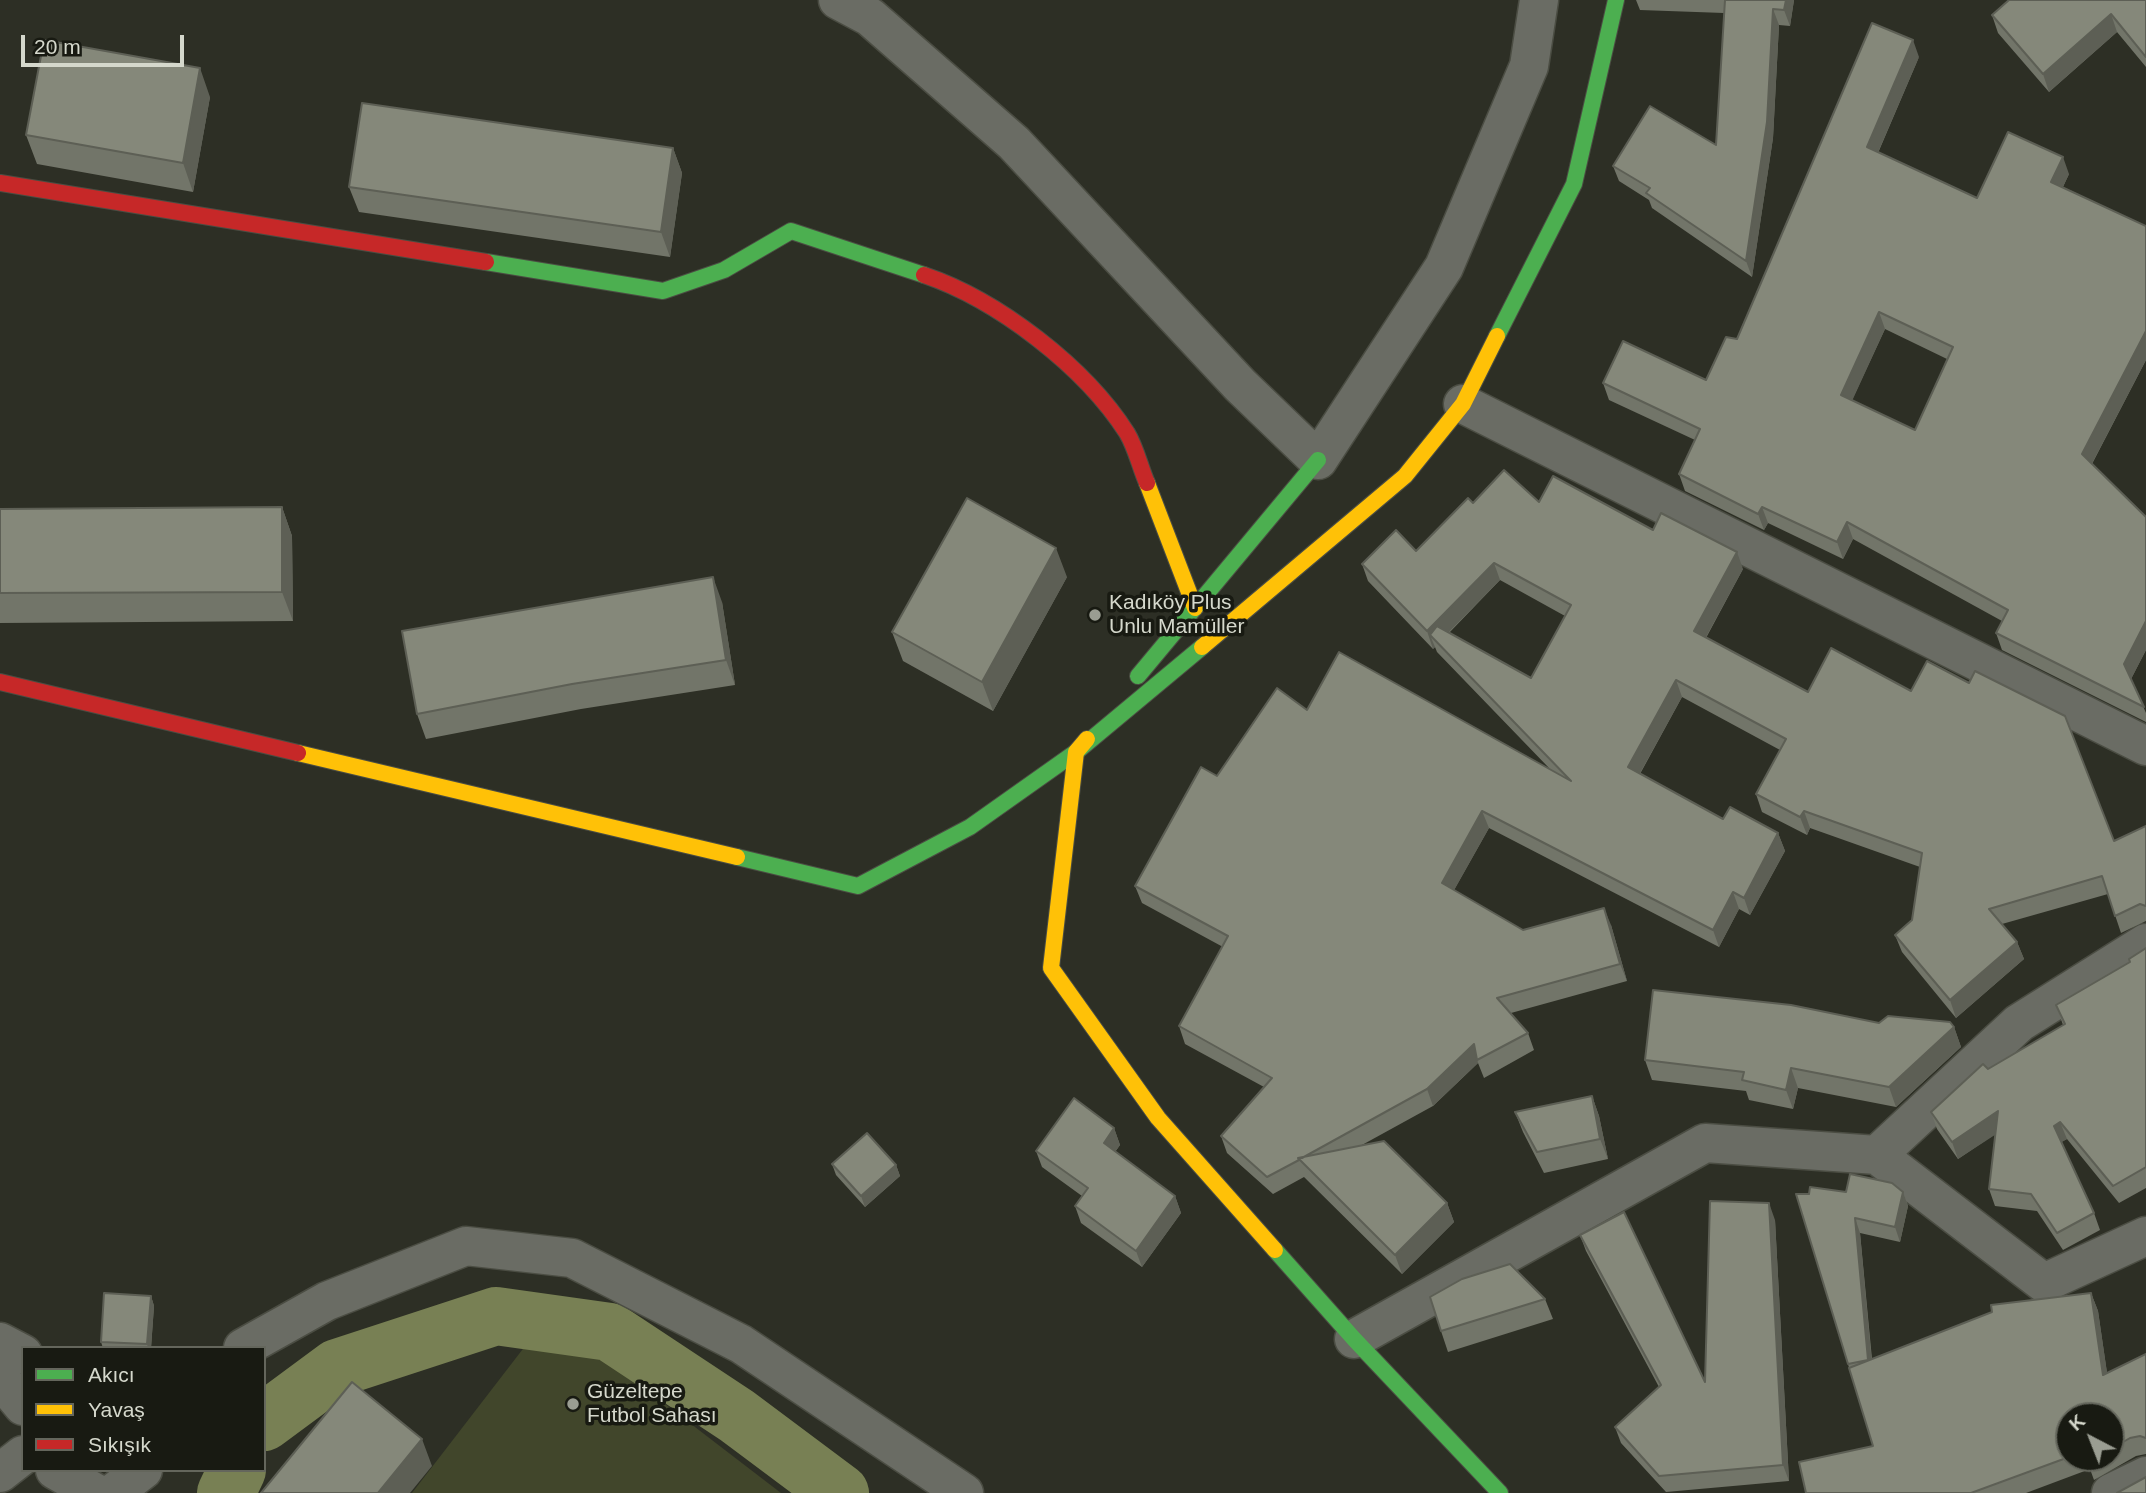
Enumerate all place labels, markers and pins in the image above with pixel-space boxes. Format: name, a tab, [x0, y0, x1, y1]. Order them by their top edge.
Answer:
place label: Kadıköy Plus Unlu Mamüller	[1109, 590, 1244, 640]
marker: Kadıköy Plus Unlu Mamüller	[1087, 607, 1103, 623]
place label: Güzeltepe Futbol Sahası	[587, 1379, 717, 1429]
marker: Güzeltepe Futbol Sahası	[565, 1396, 581, 1412]

